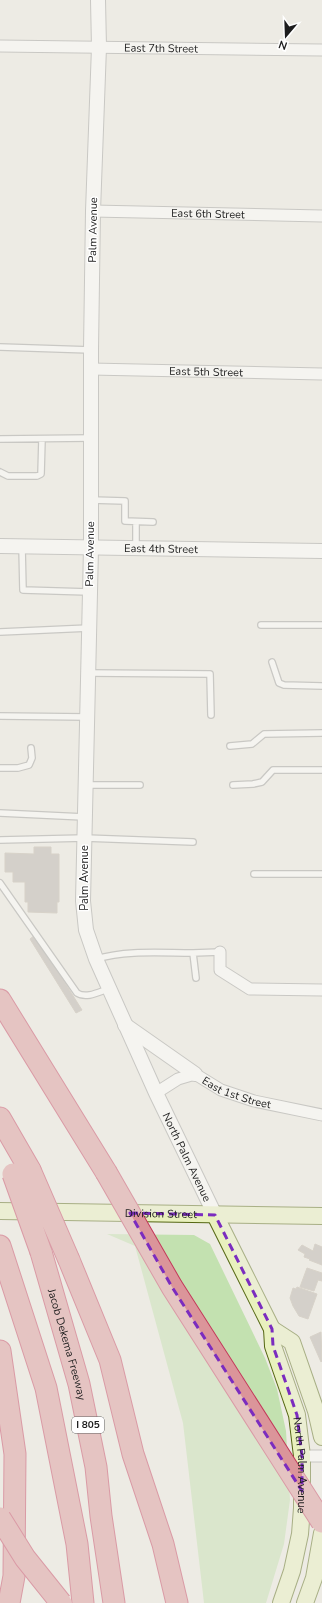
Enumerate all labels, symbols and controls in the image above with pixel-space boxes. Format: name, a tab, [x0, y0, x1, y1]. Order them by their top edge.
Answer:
north arrow	[266, 16, 306, 56]
text: N	[277, 37, 289, 53]
street label: East 7th Street	[124, 40, 198, 56]
street label: Palm Avenue	[85, 197, 101, 263]
street label: East 6th Street	[171, 205, 245, 222]
street label: East 5th Street	[169, 363, 243, 380]
street label: Palm Avenue	[82, 521, 98, 587]
street label: East 4th Street	[124, 540, 198, 557]
street label: Palm Avenue	[77, 845, 92, 911]
street label: East 1st Street	[199, 1073, 273, 1112]
street label: North Palm Avenue	[159, 1110, 215, 1204]
street label: Division Street	[125, 1205, 197, 1222]
street label: Jacob Dekema Freeway	[44, 1286, 90, 1402]
street label: North Palm Avenue	[290, 1416, 310, 1514]
road number: I 805	[72, 1417, 104, 1433]

